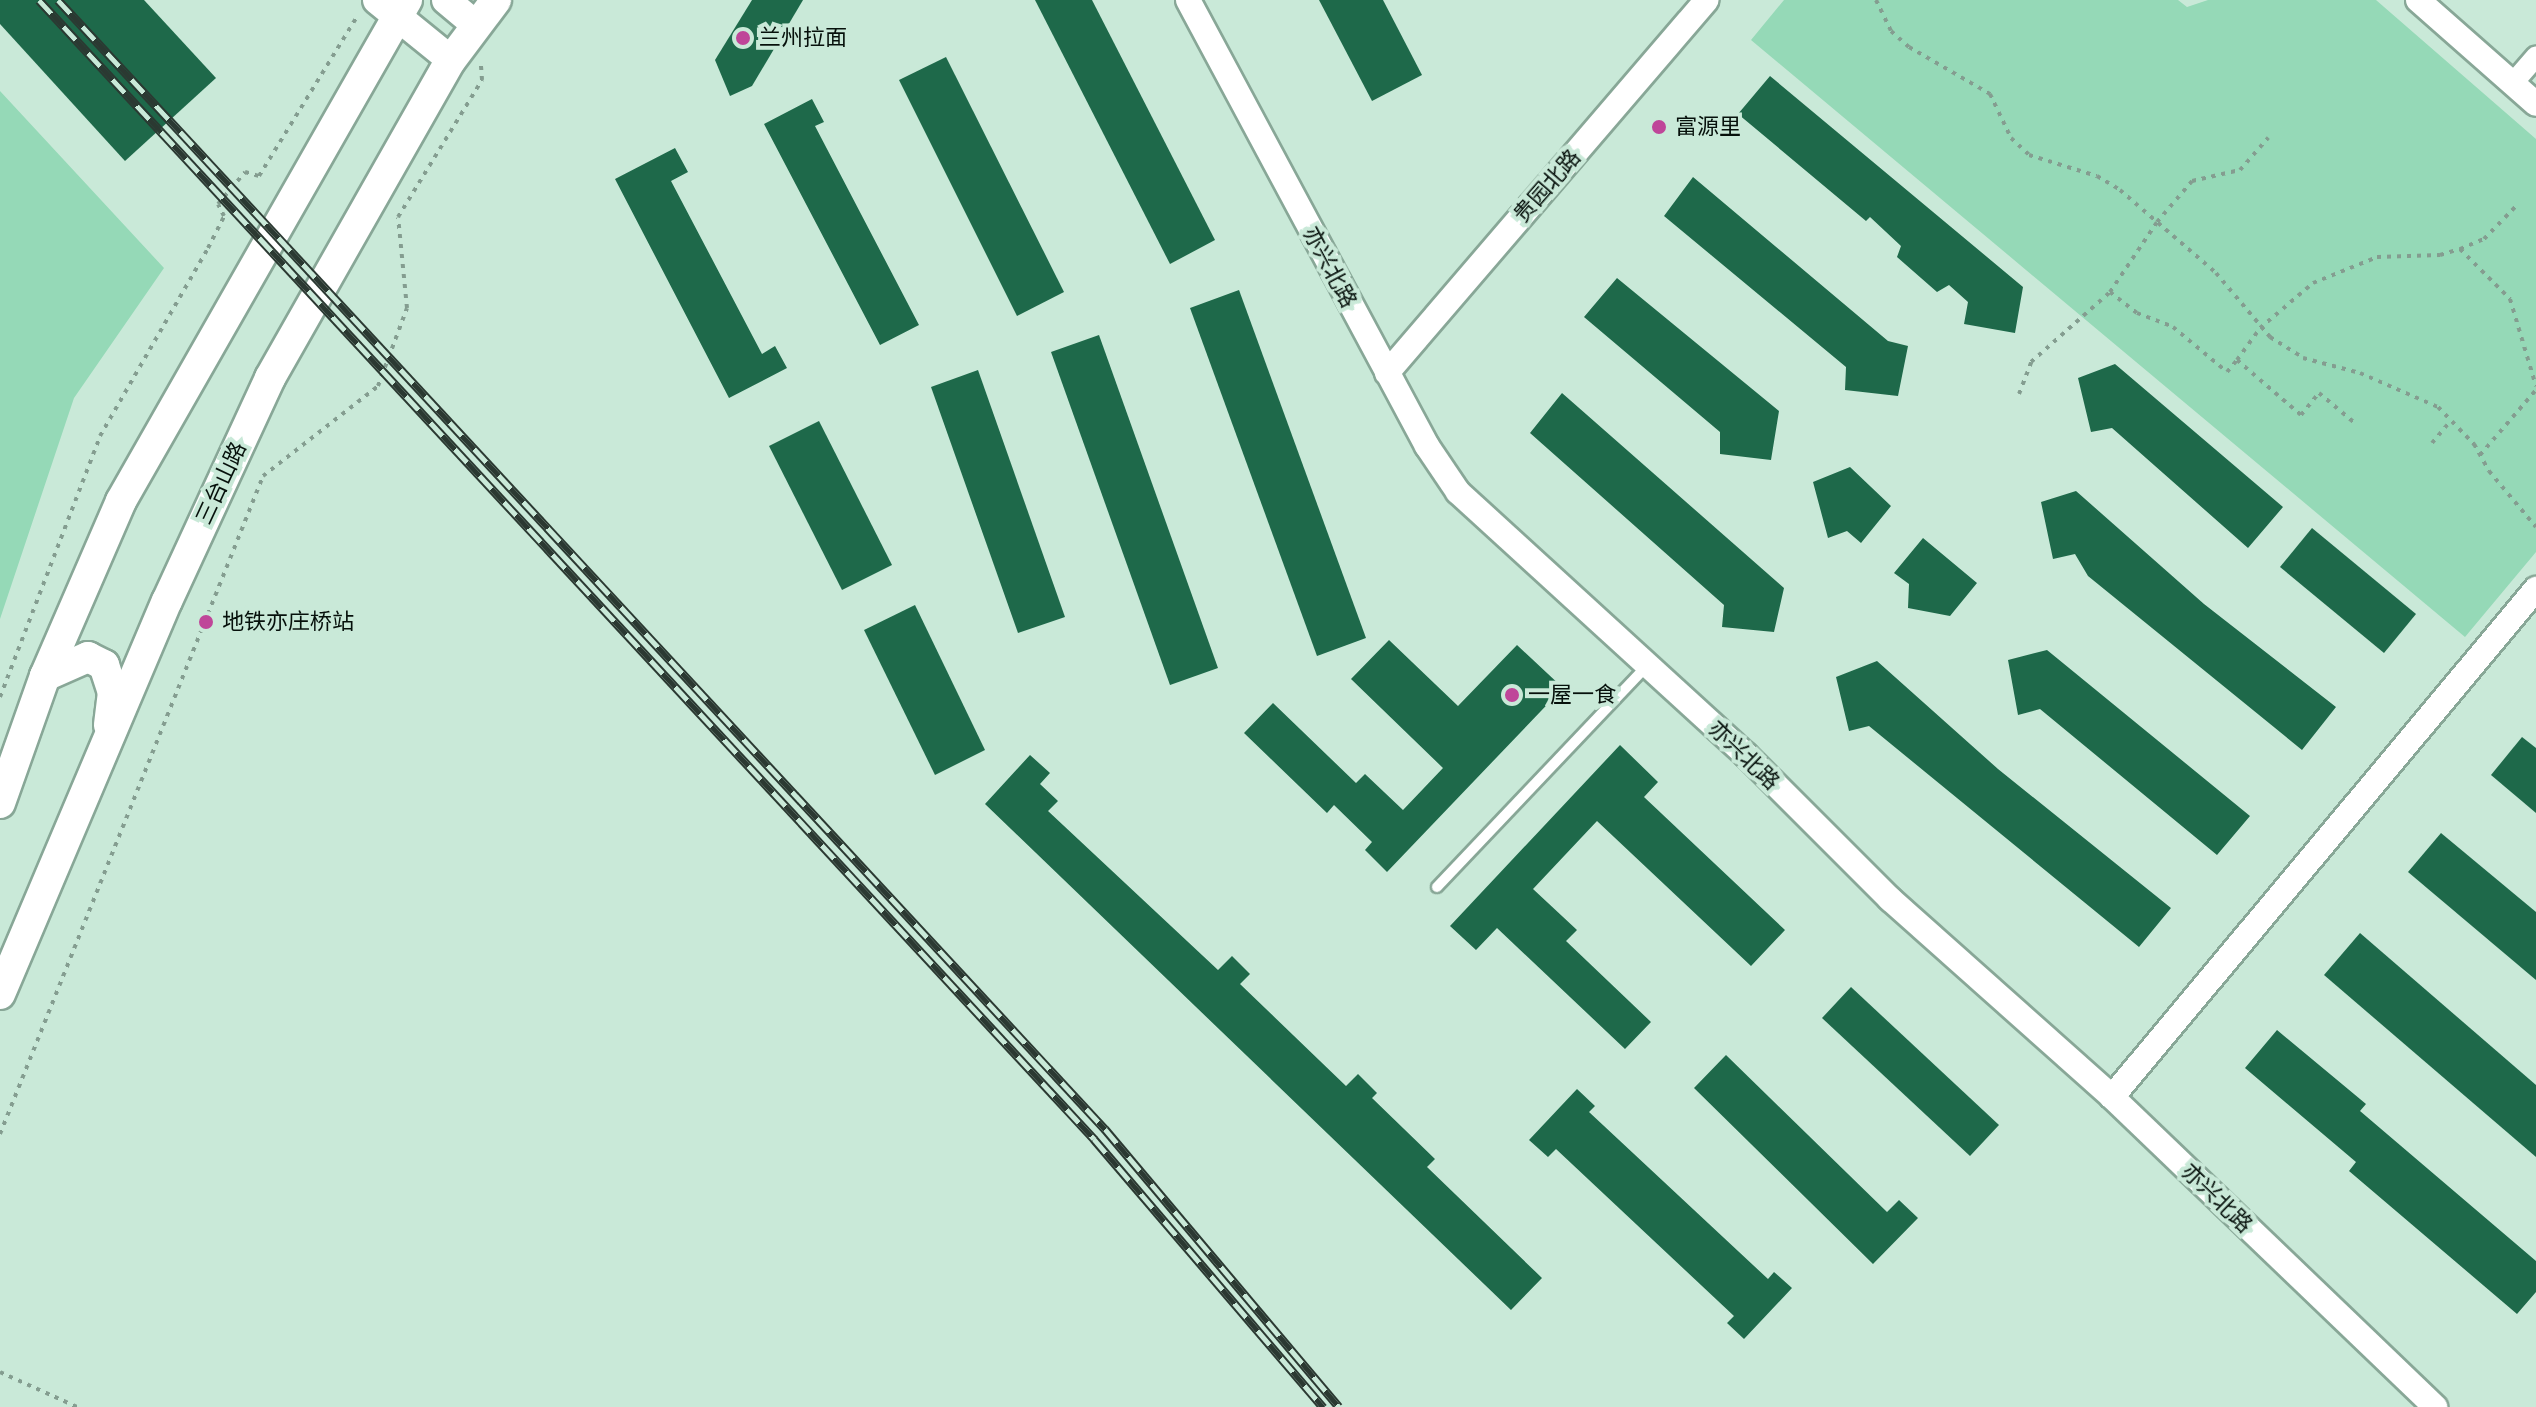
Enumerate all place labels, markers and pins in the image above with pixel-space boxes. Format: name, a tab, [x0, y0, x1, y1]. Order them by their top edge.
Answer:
place label: 兰州拉面	[759, 25, 847, 51]
marker: 兰州拉面	[734, 29, 752, 47]
place label: 富源里	[1675, 114, 1741, 140]
marker: 富源里	[1650, 118, 1668, 136]
place label: 地铁亦庄桥站	[222, 609, 354, 635]
marker: 地铁亦庄桥站	[197, 613, 215, 631]
place label: 一屋一食	[1528, 682, 1616, 708]
marker: 一屋一食	[1503, 686, 1521, 704]

